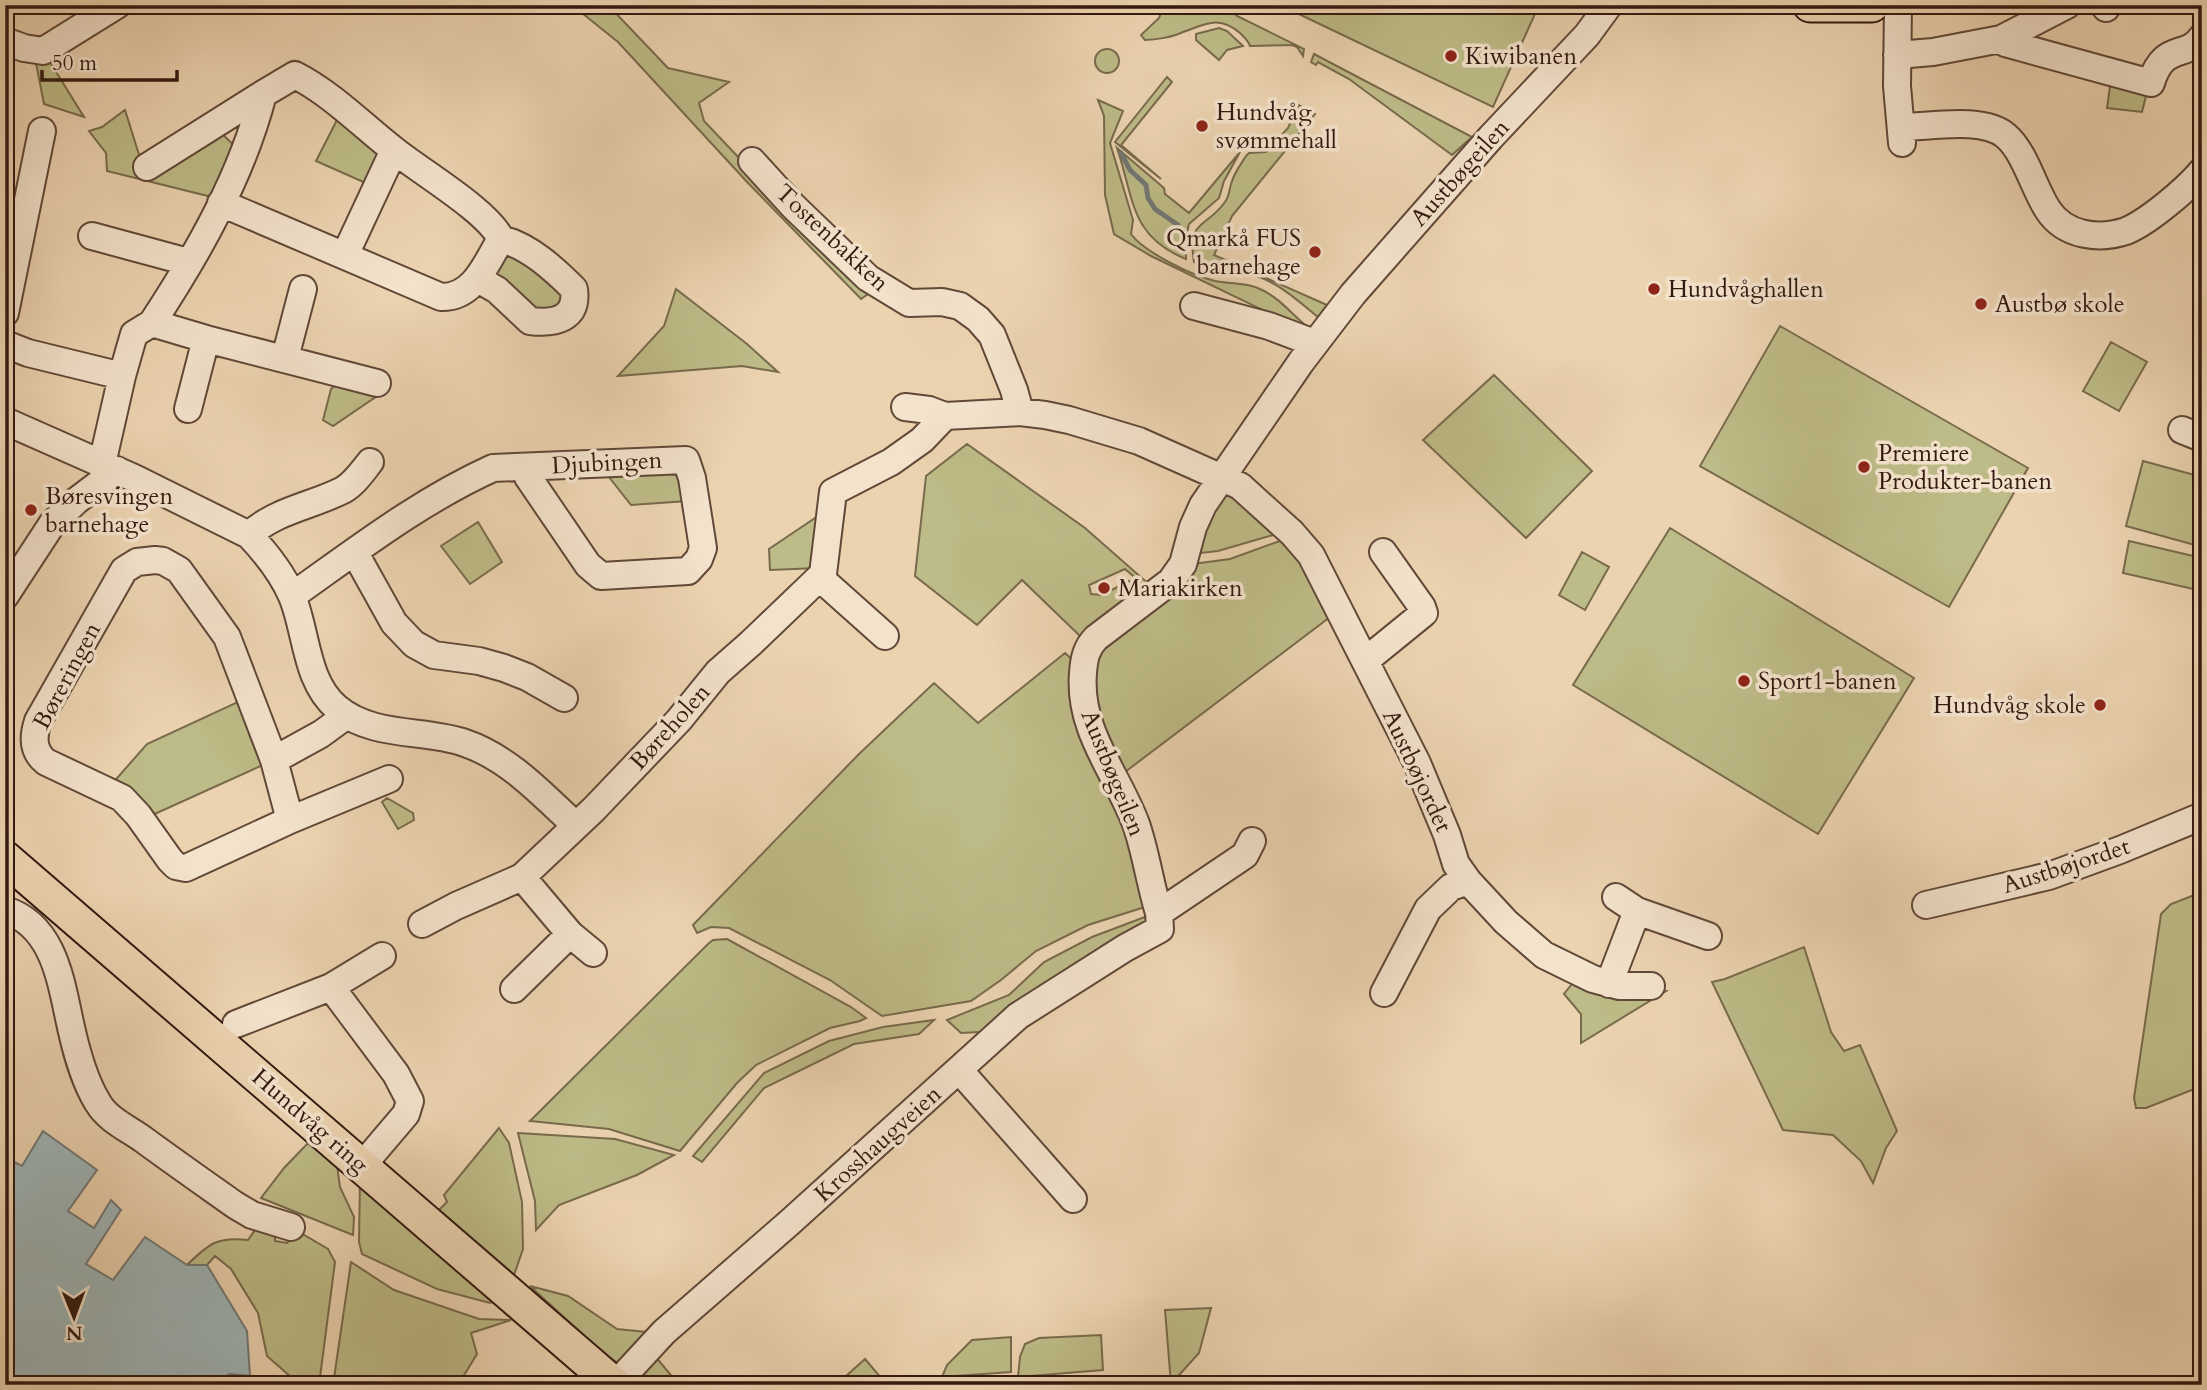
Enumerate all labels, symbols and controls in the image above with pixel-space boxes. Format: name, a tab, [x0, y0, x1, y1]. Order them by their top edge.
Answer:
scale bar	[42, 38, 177, 82]
place label: Kiwibanen	[1465, 40, 1577, 73]
marker: Kiwibanen	[1443, 48, 1459, 64]
text: 50 m	[52, 49, 97, 78]
place label: Hundvåg svømmehall	[1216, 96, 1337, 157]
street label: Austbøgeilen	[1403, 112, 1517, 234]
marker: Hundvåg svømmehall	[1194, 118, 1210, 134]
street label: Tostenbakken	[768, 177, 896, 299]
place label: Qmarkå FUS barnehage	[1166, 222, 1301, 283]
marker: Qmarkå FUS barnehage	[1307, 244, 1323, 260]
place label: Hundvåghallen	[1668, 273, 1824, 306]
marker: Hundvåghallen	[1646, 281, 1662, 297]
place label: Austbø skole	[1995, 288, 2125, 321]
marker: Austbø skole	[1973, 296, 1989, 312]
place label: Premiere Produkter-banen	[1878, 437, 2052, 498]
street label: Djubingen	[551, 444, 663, 482]
marker: Premiere Produkter-banen	[1856, 459, 1872, 475]
place label: Børesvingen barnehage	[45, 480, 173, 541]
marker: Børesvingen barnehage	[23, 502, 39, 518]
place label: Mariakirken	[1118, 572, 1243, 605]
marker: Mariakirken	[1096, 580, 1112, 596]
street label: Børeringen	[25, 616, 109, 735]
place label: Sport1-banen	[1758, 665, 1897, 698]
marker: Sport1-banen	[1736, 673, 1752, 689]
street label: Børeholen	[622, 676, 718, 778]
place label: Hundvåg skole	[1933, 689, 2086, 722]
marker: Hundvåg skole	[2092, 697, 2108, 713]
street label: Austbøjordet	[1374, 704, 1460, 838]
street label: Austbøgeilen	[1073, 705, 1154, 842]
street label: Austbøjordet	[1998, 830, 2134, 902]
street label: Hundvåg ring	[245, 1061, 376, 1181]
street label: Krosshaugveien	[807, 1078, 949, 1210]
north arrow	[38, 1282, 108, 1352]
text: N	[65, 1320, 83, 1346]

